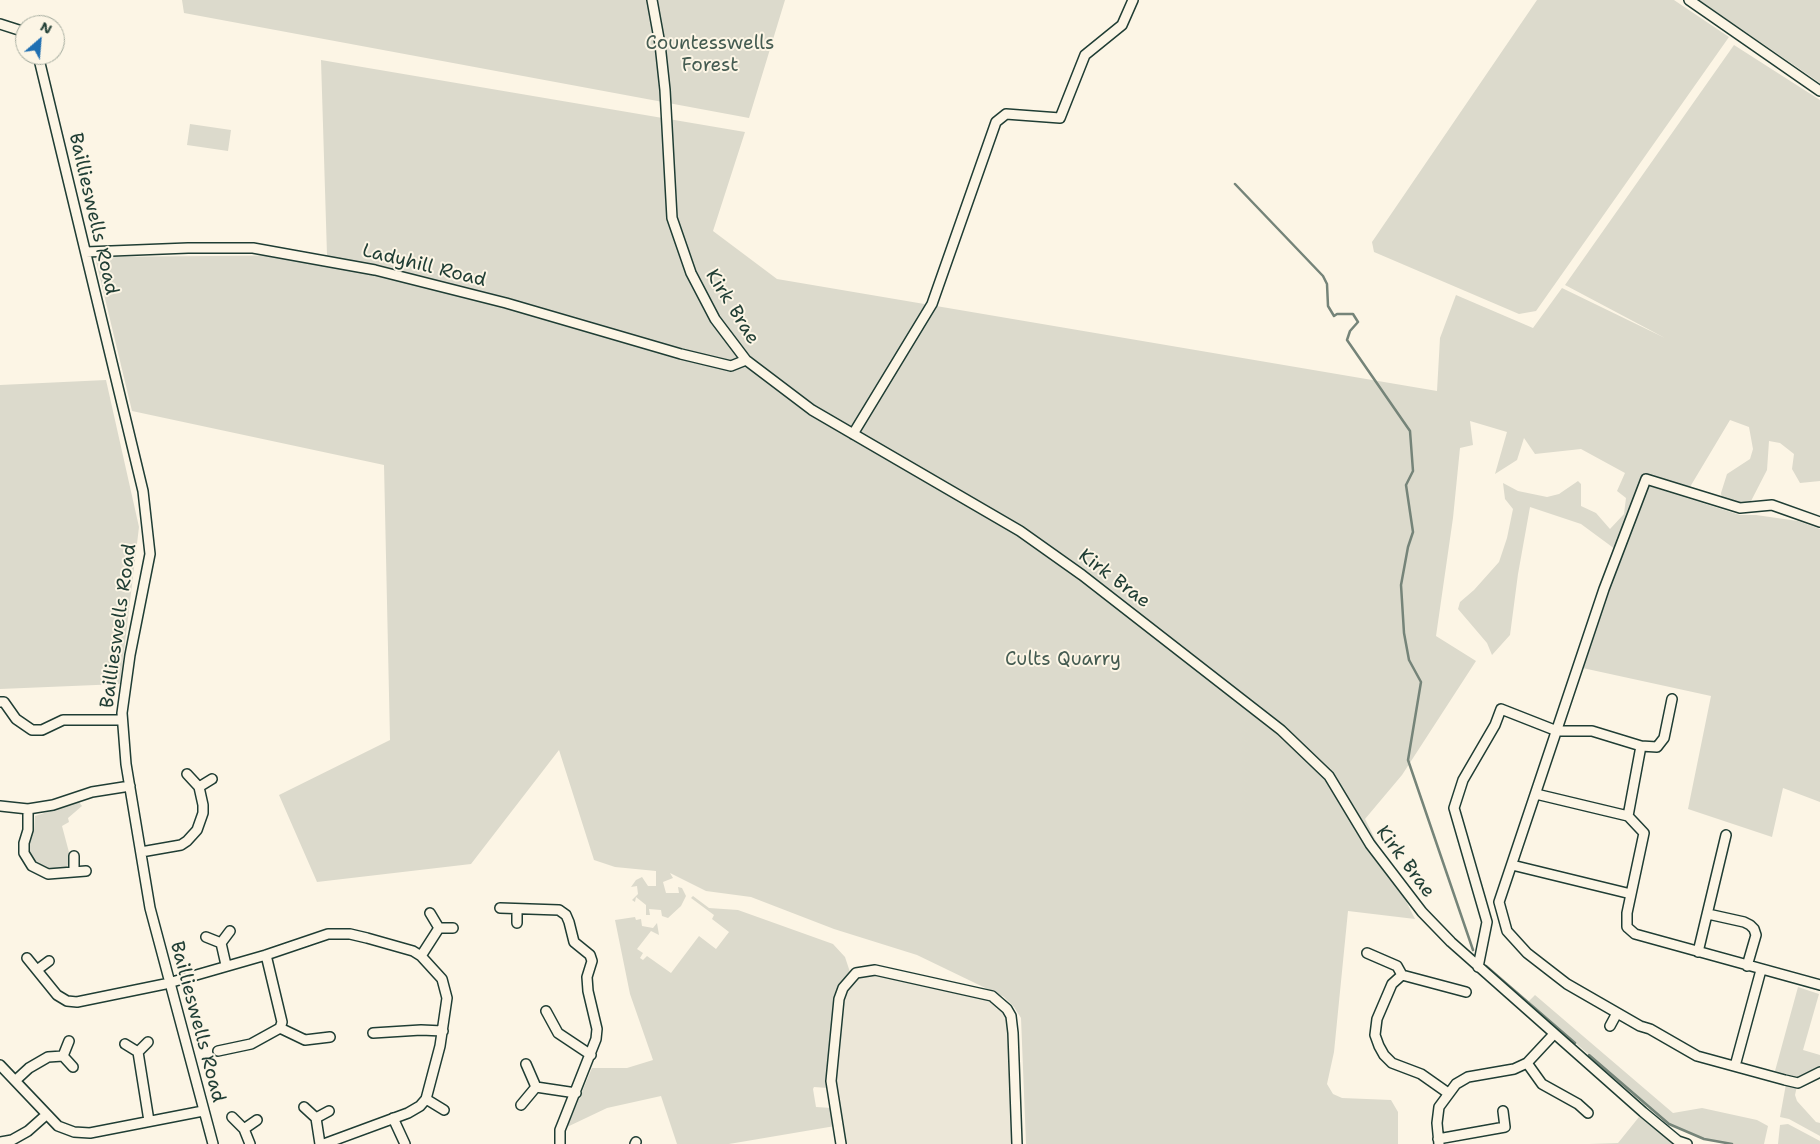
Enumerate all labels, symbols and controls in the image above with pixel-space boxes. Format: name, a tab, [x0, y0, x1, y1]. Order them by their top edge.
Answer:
north arrow	[15, 15, 65, 65]
text: N	[37, 17, 55, 38]
park label: Countesswells Forest	[646, 33, 774, 77]
street label: Baillieswells Road	[63, 131, 123, 297]
street label: Ladyhill Road	[360, 240, 488, 292]
street label: Kirk Brae	[700, 265, 764, 349]
street label: Baillieswells Road	[96, 542, 142, 710]
street label: Kirk Brae	[1074, 545, 1154, 613]
park label: Cults Quarry	[1005, 649, 1121, 671]
street label: Kirk Brae	[1371, 822, 1439, 902]
street label: Baillieswells Road	[165, 939, 229, 1105]

